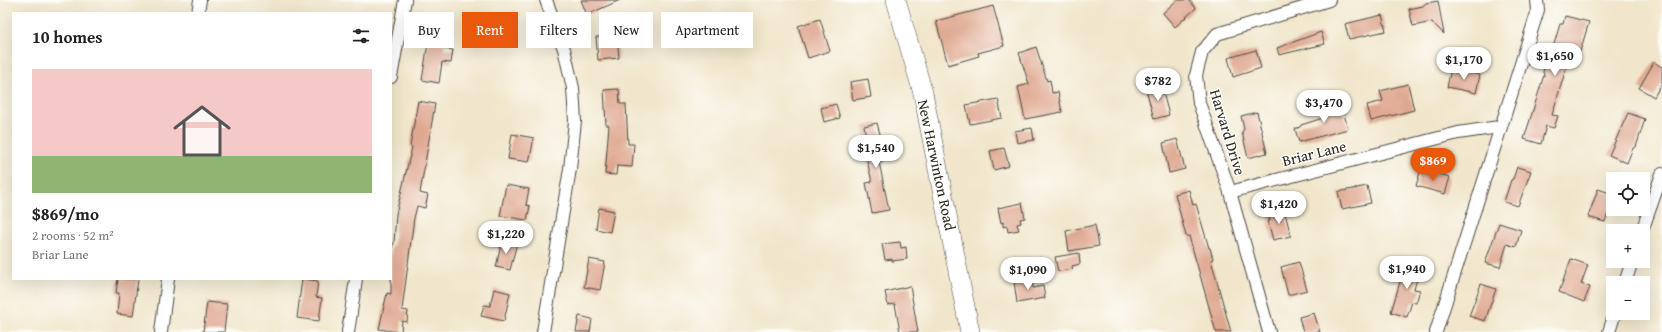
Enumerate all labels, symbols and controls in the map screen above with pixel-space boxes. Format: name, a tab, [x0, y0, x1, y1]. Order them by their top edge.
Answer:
chip: Buy	[404, 12, 454, 48]
chip: Rent	[462, 12, 518, 48]
chip: Filters	[526, 12, 591, 48]
chip: New	[599, 12, 653, 48]
chip: Apartment	[661, 12, 753, 48]
text: 10 homes	[32, 24, 103, 49]
icon: filters	[350, 25, 372, 47]
pin: $1,650	[1522, 43, 1588, 77]
text: $1,650	[1536, 46, 1574, 65]
pin: $1,170	[1431, 47, 1497, 81]
text: $1,170	[1445, 50, 1483, 69]
pin: $782	[1134, 68, 1182, 102]
text: $782	[1145, 71, 1171, 90]
street label: Harvard Drive	[1205, 87, 1251, 177]
pin: $3,470	[1291, 90, 1357, 124]
text: $3,470	[1305, 93, 1343, 112]
icon: home	[166, 95, 238, 167]
street label: New Harwinton Road	[913, 98, 961, 232]
pin: $1,540	[843, 135, 909, 169]
street label: Briar Lane	[1280, 135, 1348, 171]
text: $1,540	[857, 138, 895, 157]
pin: $869	[1409, 148, 1457, 182]
text: $869	[1420, 151, 1446, 170]
map controls	[1606, 172, 1650, 320]
button: locate	[1606, 172, 1650, 216]
pin: $1,420	[1246, 191, 1312, 225]
text: $1,420	[1260, 194, 1298, 213]
text: $869/mo	[32, 201, 99, 226]
pin: $1,220	[473, 221, 539, 255]
text: $1,220	[487, 224, 525, 243]
button: +	[1606, 224, 1650, 268]
text: 2 rooms · 52 m²	[32, 226, 114, 245]
text: Briar Lane	[32, 245, 89, 264]
pin: $1,940	[1374, 256, 1440, 290]
pin: $1,090	[995, 257, 1061, 291]
text: $1,940	[1388, 259, 1426, 278]
text: $1,090	[1009, 260, 1047, 279]
button: −	[1606, 276, 1650, 320]

